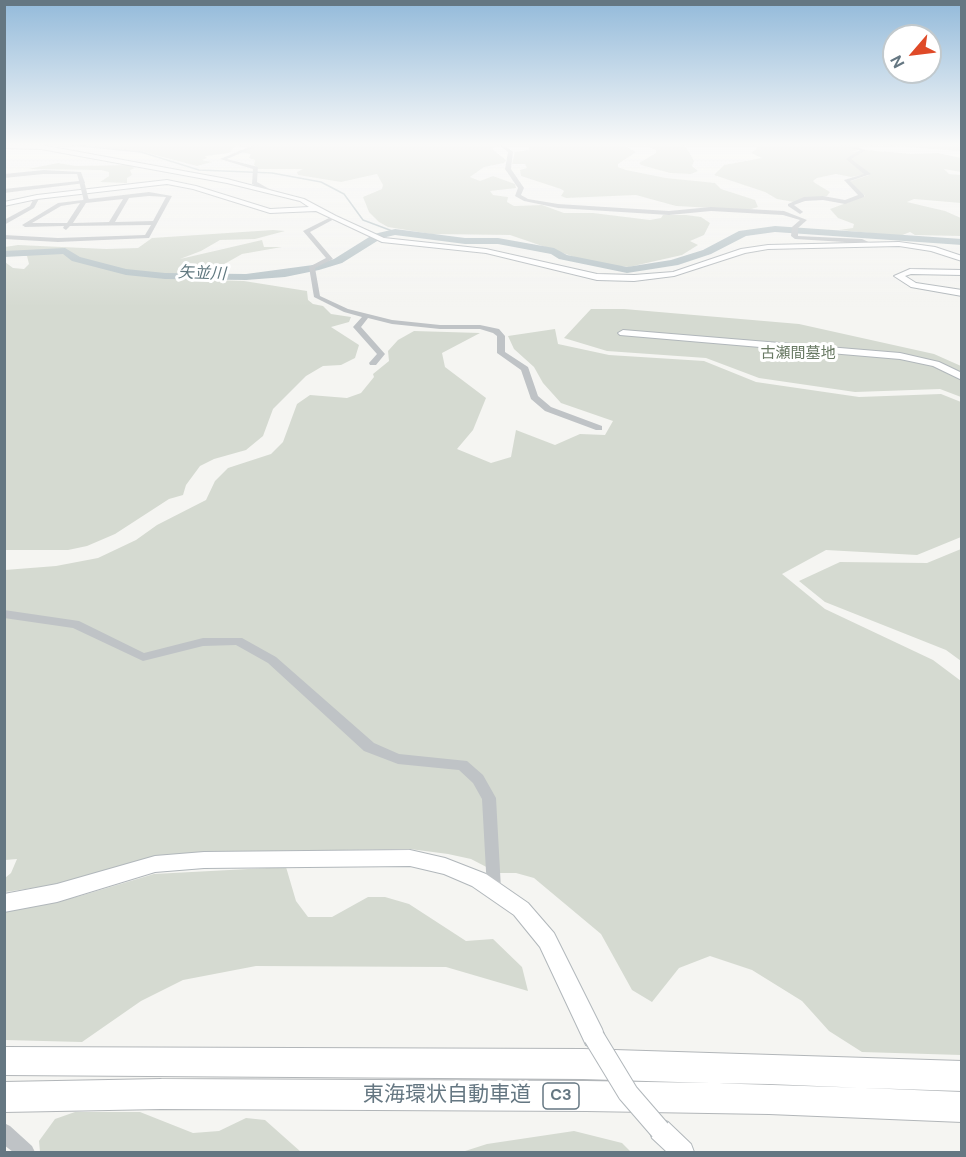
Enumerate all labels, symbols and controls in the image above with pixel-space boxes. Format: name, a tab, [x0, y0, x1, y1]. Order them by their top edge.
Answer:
north arrow	[882, 24, 942, 84]
text: N	[885, 52, 909, 72]
water label: 矢並川	[178, 264, 226, 284]
park label: 古瀬間墓地	[761, 345, 835, 363]
street label: 東海環状自動車道	[363, 1082, 531, 1108]
road number: C3	[543, 1083, 579, 1109]

